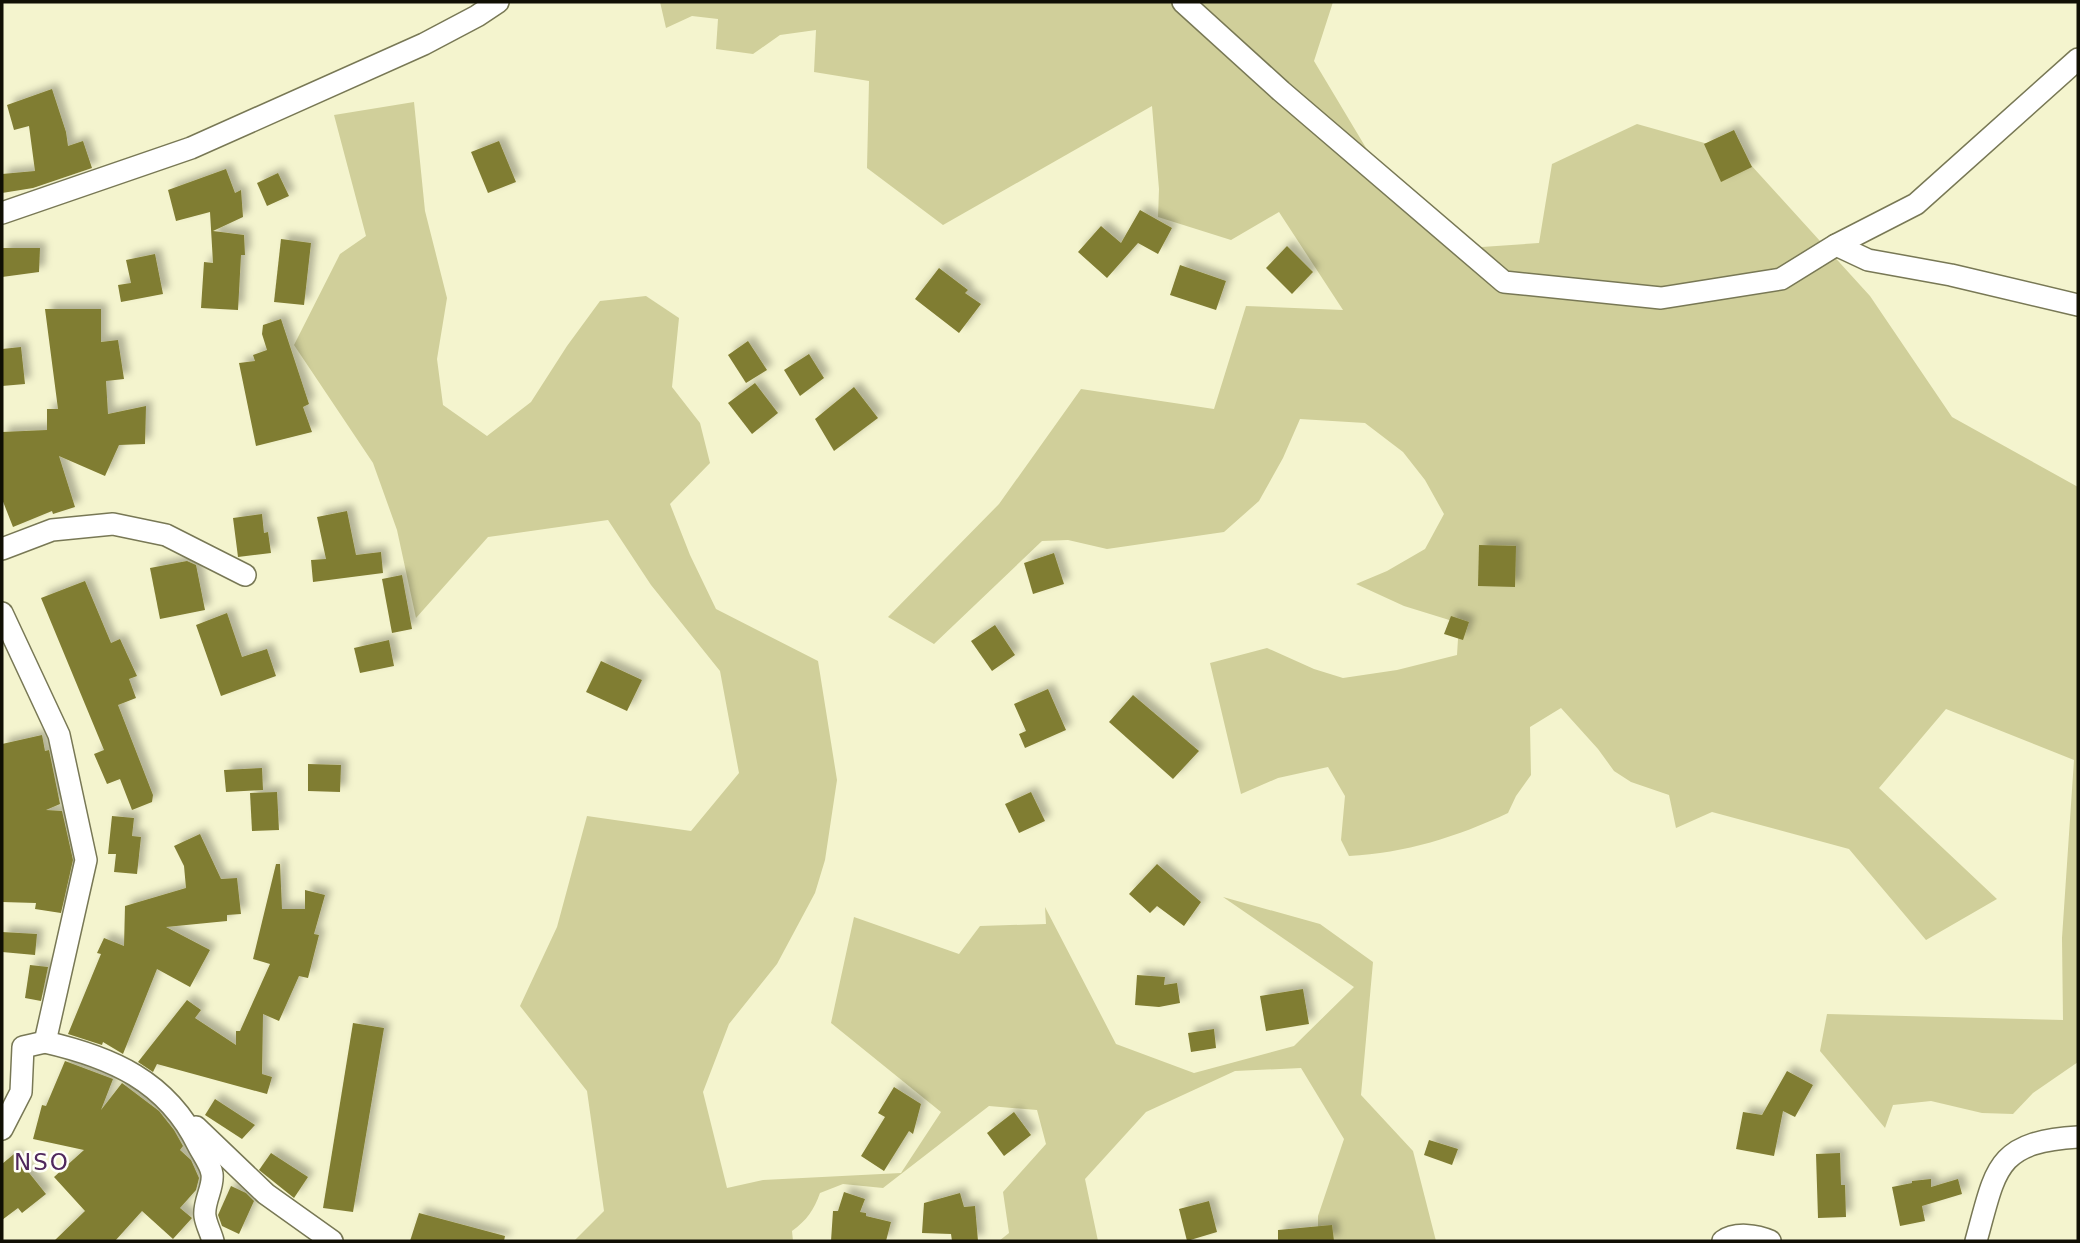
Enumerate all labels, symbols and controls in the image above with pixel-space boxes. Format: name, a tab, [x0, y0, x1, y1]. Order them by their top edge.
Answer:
district label: NSO	[14, 1149, 70, 1175]

